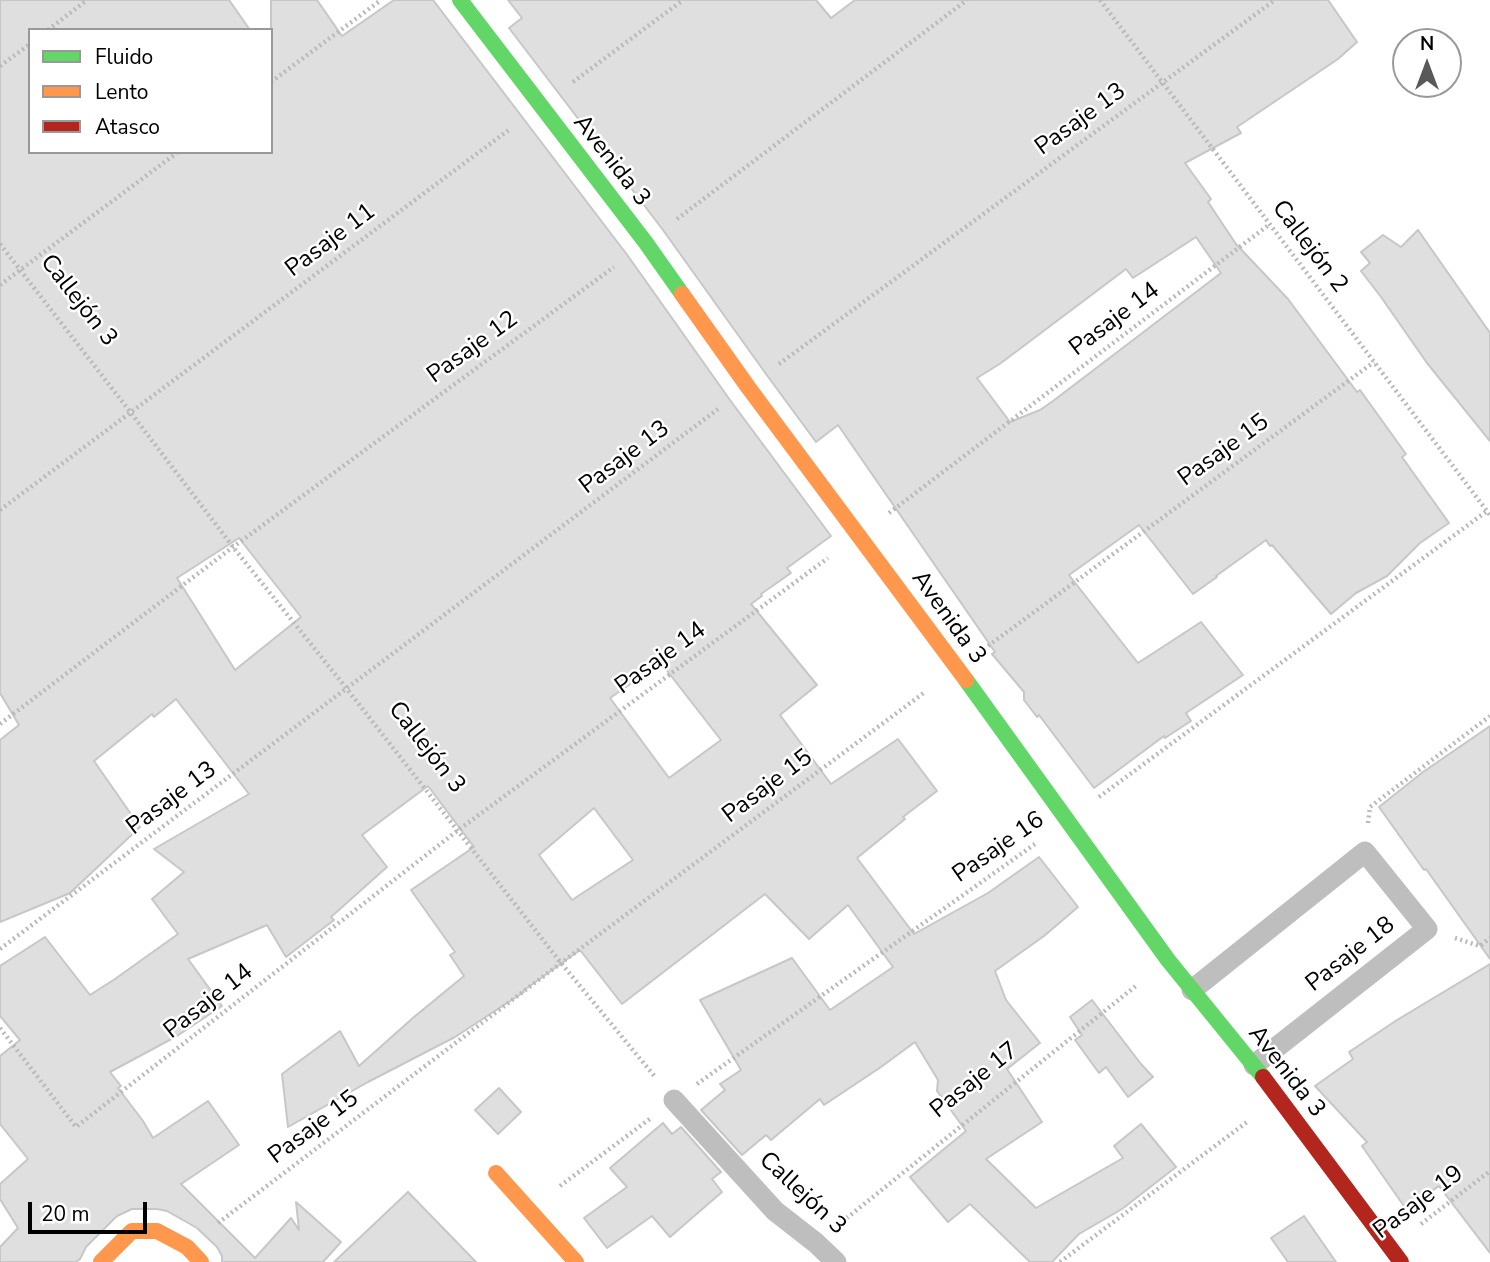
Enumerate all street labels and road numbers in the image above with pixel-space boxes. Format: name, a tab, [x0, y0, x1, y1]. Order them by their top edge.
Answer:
street label: Pasaje 13	[1030, 77, 1132, 163]
street label: Avenida 3	[566, 109, 656, 213]
street label: Callejón 2	[1265, 195, 1353, 299]
street label: Pasaje 11	[280, 198, 382, 284]
street label: Callejón 3	[33, 249, 123, 353]
street label: Pasaje 14	[1064, 277, 1166, 363]
street label: Pasaje 12	[422, 305, 524, 391]
street label: Pasaje 15	[1173, 408, 1275, 494]
street label: Pasaje 13	[574, 415, 676, 501]
street label: Avenida 3	[905, 566, 991, 670]
street label: Pasaje 14	[610, 616, 712, 702]
street label: Callejón 3	[381, 696, 471, 800]
street label: Pasaje 15	[717, 744, 819, 830]
street label: Pasaje 13	[121, 756, 223, 842]
street label: Pasaje 16	[948, 806, 1050, 890]
street label: Pasaje 18	[1301, 911, 1401, 999]
street label: Pasaje 14	[159, 958, 259, 1046]
street label: Avenida 3	[1241, 1020, 1331, 1124]
street label: Pasaje 17	[925, 1037, 1025, 1125]
street label: Pasaje 15	[263, 1085, 365, 1171]
street label: Callejón 3	[752, 1146, 852, 1242]
street label: Pasaje 19	[1368, 1160, 1470, 1246]

